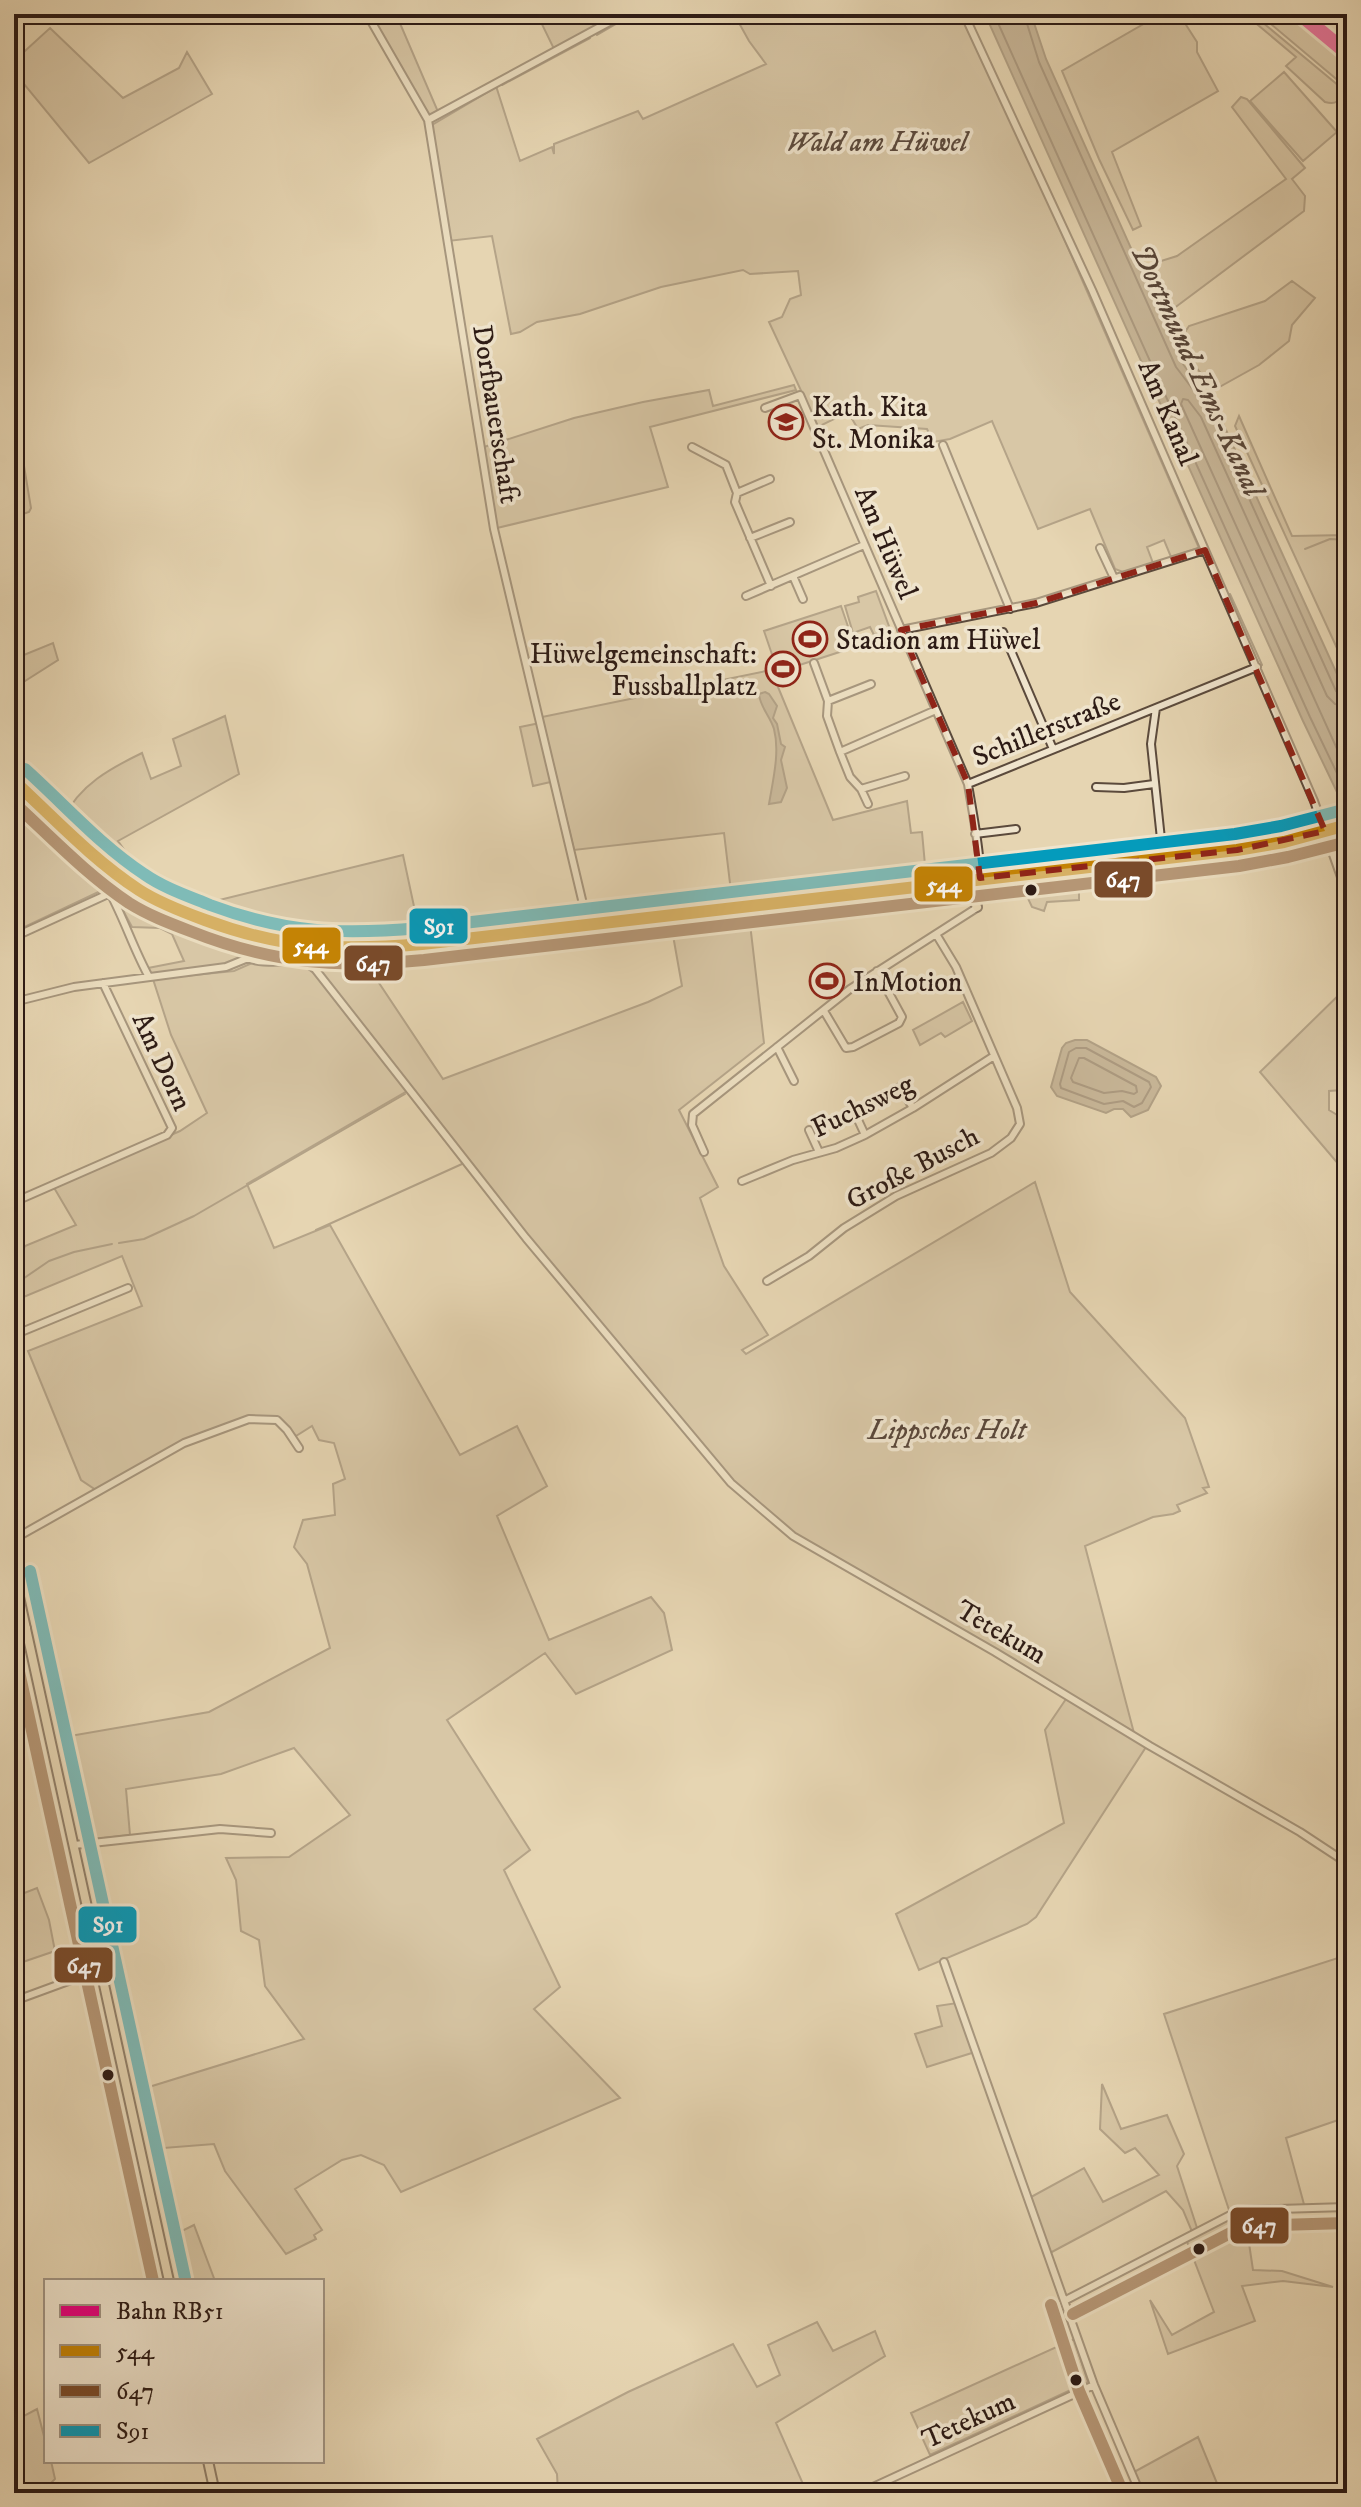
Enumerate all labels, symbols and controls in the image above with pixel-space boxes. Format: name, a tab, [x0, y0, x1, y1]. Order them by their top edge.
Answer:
park label: Wald am Hüwel	[786, 125, 970, 160]
water label: Dortmund-Ems-Kanal	[1122, 239, 1273, 506]
street label: Dorfbauerschaft	[464, 323, 527, 506]
street label: Am Kanal	[1130, 354, 1206, 471]
place label: Kath. Kita St. Monika	[812, 390, 935, 457]
school or university icon: Kath. Kita St. Monika	[767, 403, 805, 441]
street label: Am Hüwel	[846, 481, 925, 605]
sports icon: Stadion am Hüwel	[791, 620, 829, 658]
place label: Stadion am Hüwel	[836, 623, 1041, 658]
place label: Hüwelgemeinschaft: Fussballplatz	[530, 637, 757, 704]
sports icon: Hüwelgemeinschaft: Fussballplatz	[764, 650, 802, 688]
street label: Schillerstraße	[967, 684, 1126, 775]
line badge: 647	[1093, 860, 1154, 899]
line badge: 544	[913, 865, 974, 903]
text: 647	[1106, 867, 1141, 894]
text: 544	[925, 872, 963, 899]
unlabelled marker	[1023, 882, 1039, 898]
line badge: S91	[408, 907, 469, 945]
text: S91	[424, 914, 454, 941]
line badge: 544	[281, 926, 342, 965]
text: 544	[292, 933, 330, 960]
line badge: 647	[343, 944, 404, 982]
text: 647	[356, 951, 391, 978]
sports icon: InMotion	[808, 962, 846, 1000]
place label: InMotion	[853, 965, 963, 1000]
street label: Am Dorn	[124, 1007, 200, 1117]
street label: Fuchsweg	[806, 1067, 920, 1146]
street label: Große Busch	[840, 1119, 985, 1218]
park label: Lippsches Holt	[866, 1413, 1028, 1448]
street label: Tetekum	[950, 1592, 1053, 1672]
line badge: S91	[77, 1905, 138, 1944]
text: S91	[93, 1912, 123, 1939]
line badge: 647	[53, 1946, 114, 1984]
text: 647	[67, 1953, 102, 1980]
unlabelled marker	[100, 2067, 116, 2083]
line badge: 647	[1229, 2206, 1290, 2245]
text: 647	[1242, 2213, 1277, 2240]
unlabelled marker	[1191, 2241, 1207, 2257]
legend	[44, 2279, 324, 2463]
text: Bahn RB51	[116, 2297, 224, 2327]
text: 544	[116, 2337, 155, 2367]
unlabelled marker	[1068, 2372, 1084, 2388]
text: 647	[116, 2377, 154, 2407]
street label: Tetekum	[916, 2384, 1021, 2457]
text: S91	[116, 2417, 149, 2447]

